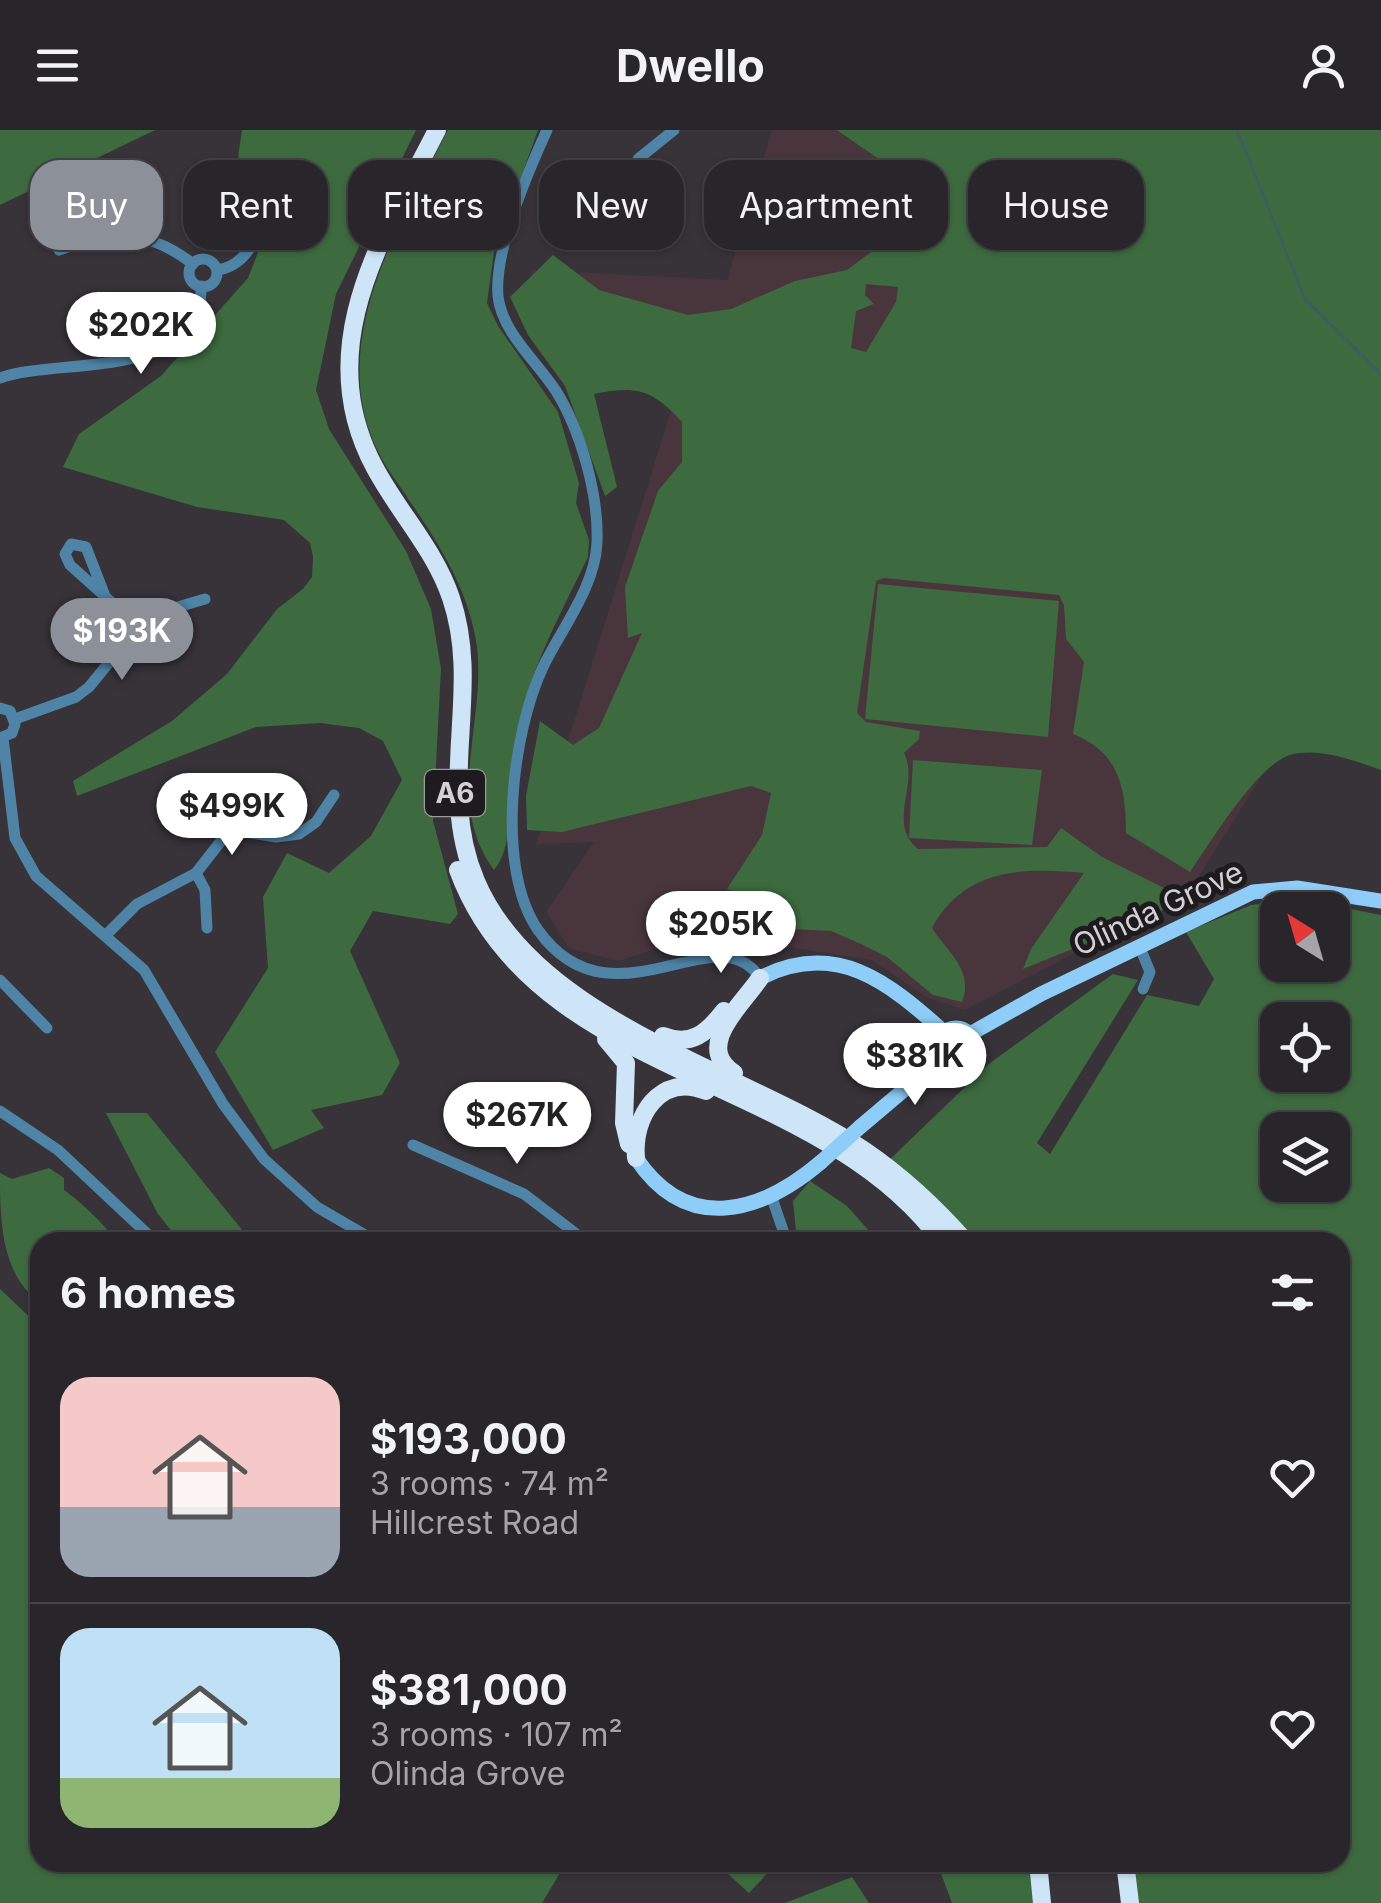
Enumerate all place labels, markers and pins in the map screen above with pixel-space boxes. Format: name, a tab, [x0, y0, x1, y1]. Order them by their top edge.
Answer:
pin: $202K	[71, 292, 211, 377]
pin: $193K	[52, 598, 192, 683]
pin: $499K	[162, 773, 302, 858]
pin: $205K	[651, 891, 791, 976]
pin: $381K	[845, 1023, 985, 1108]
pin: $267K	[447, 1082, 587, 1167]

